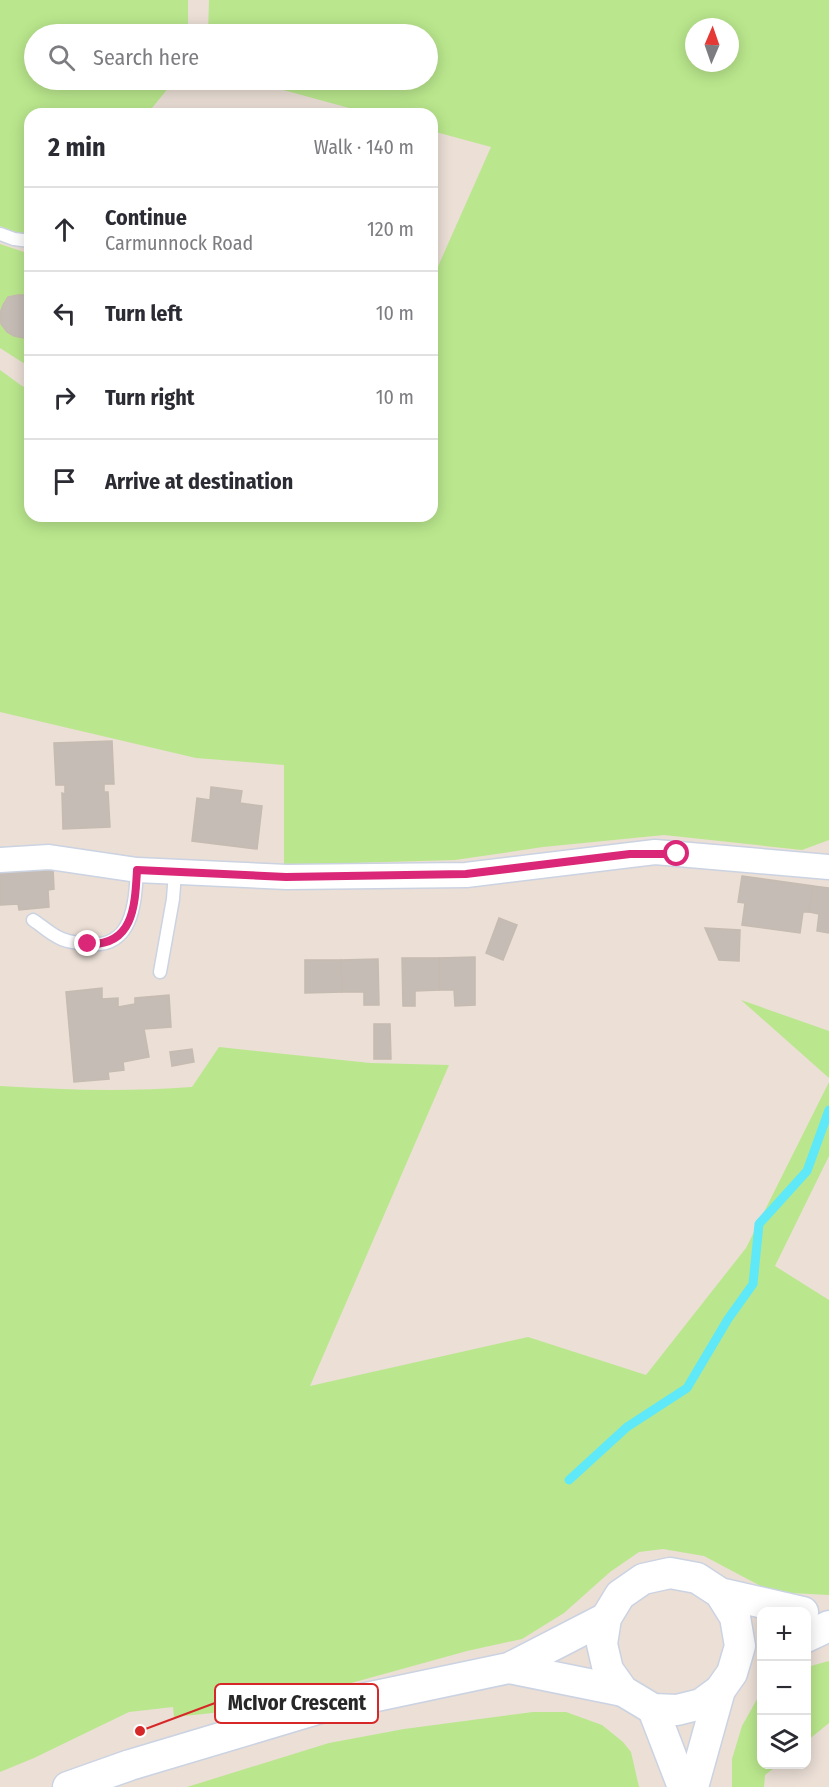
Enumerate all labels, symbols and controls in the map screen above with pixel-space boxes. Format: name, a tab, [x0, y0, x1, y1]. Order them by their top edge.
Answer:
north arrow	[685, 18, 739, 72]
search box	[24, 24, 438, 90]
icon: search	[45, 41, 78, 74]
text: Search here	[93, 44, 199, 71]
text: 2 min	[48, 132, 106, 163]
text: Walk · 140 m	[314, 135, 414, 159]
text: Continue	[105, 204, 187, 231]
icon: ahead	[48, 213, 81, 246]
text: 120 m	[367, 217, 414, 241]
text: Carmunnock Road	[105, 231, 253, 255]
icon: left	[48, 297, 81, 330]
text: Turn left	[105, 300, 183, 327]
text: 10 m	[376, 301, 414, 325]
icon: right	[48, 381, 81, 414]
text: Turn right	[105, 384, 194, 411]
text: 10 m	[376, 385, 414, 409]
icon: arrive	[48, 465, 81, 498]
text: Arrive at destination	[105, 468, 293, 495]
route start	[663, 840, 689, 866]
route end	[74, 930, 100, 956]
map controls	[757, 1607, 811, 1769]
button: +	[757, 1607, 811, 1661]
button: −	[757, 1661, 811, 1715]
callout: McIvor Crescent	[215, 1684, 378, 1723]
text: McIvor Crescent	[228, 1690, 367, 1716]
button: layers	[757, 1715, 811, 1769]

